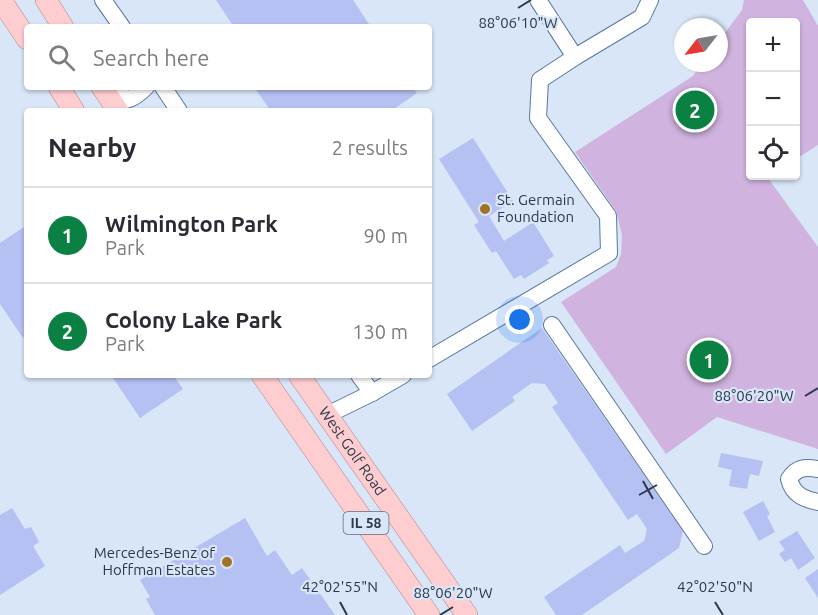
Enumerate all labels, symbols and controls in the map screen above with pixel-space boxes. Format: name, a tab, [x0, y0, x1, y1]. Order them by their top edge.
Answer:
text: 88°06'10"W	[478, 14, 558, 31]
north arrow	[674, 18, 728, 72]
map controls	[746, 18, 800, 180]
button: +	[746, 18, 800, 72]
search box	[24, 24, 432, 90]
icon: search	[45, 41, 78, 74]
text: Search here	[93, 45, 209, 70]
button: −	[746, 72, 800, 126]
pin: 2	[676, 88, 714, 132]
button: locate	[746, 126, 800, 180]
text: Nearby	[48, 133, 136, 162]
text: 2 results	[332, 136, 408, 159]
place label: St. Germain Foundation	[497, 191, 575, 225]
marker: St. Germain Foundation	[478, 202, 492, 216]
text: Wilmington Park	[105, 211, 278, 236]
text: 1	[62, 224, 73, 247]
text: 90 m	[364, 224, 408, 247]
text: Park	[105, 236, 145, 259]
your location	[505, 305, 534, 334]
text: Colony Lake Park	[105, 307, 282, 332]
text: 2	[62, 320, 73, 343]
text: 130 m	[352, 320, 408, 343]
text: Park	[105, 332, 145, 355]
pin: 1	[690, 338, 728, 382]
text: 88°06'20"W	[714, 387, 794, 404]
street label: West Golf Road	[316, 403, 390, 498]
road number: IL 58	[344, 512, 388, 534]
place label: Mercedes-Benz of Hoffman Estates	[94, 544, 215, 578]
marker: Mercedes-Benz of Hoffman Estates	[220, 555, 234, 569]
text: 42°02'55"N	[302, 578, 378, 595]
text: 42°02'50"N	[677, 578, 753, 595]
text: 88°06'20"W	[413, 584, 493, 601]

